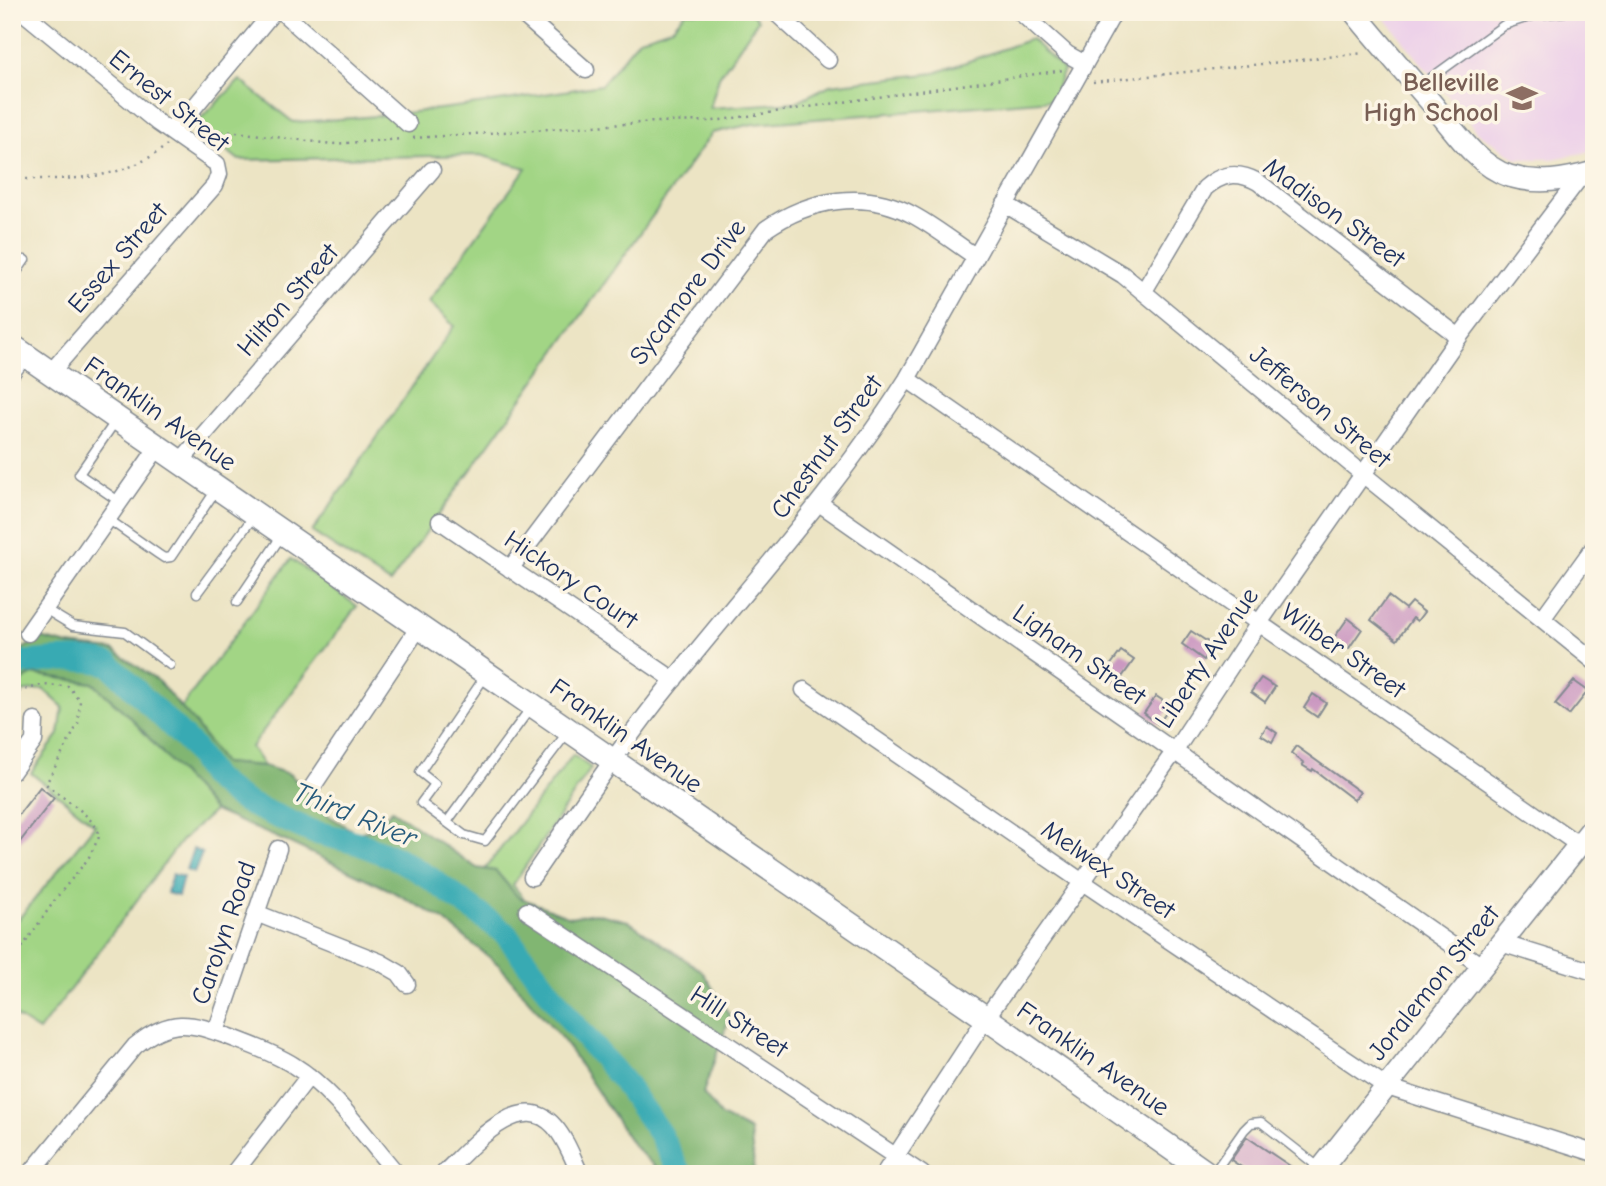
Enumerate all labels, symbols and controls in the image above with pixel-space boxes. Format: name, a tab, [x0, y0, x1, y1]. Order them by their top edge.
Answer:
street label: Ernest Street	[103, 44, 236, 159]
place label: Belleville High School	[1364, 68, 1499, 128]
school or university icon: Belleville High School	[1505, 81, 1539, 115]
street label: Madison Street	[1257, 152, 1412, 275]
street label: Essex Street	[62, 196, 175, 319]
street label: Sycamore Drive	[624, 213, 752, 371]
street label: Hilton Street	[231, 237, 346, 362]
street label: Jefferson Street	[1243, 339, 1398, 476]
street label: Franklin Avenue	[78, 350, 242, 478]
street label: Chestnut Street	[765, 368, 890, 525]
street label: Hickory Court	[499, 524, 645, 636]
street label: Liberty Avenue	[1149, 582, 1265, 734]
street label: Wilber Street	[1275, 597, 1412, 706]
street label: Ligham Street	[1007, 598, 1153, 713]
street label: Franklin Avenue	[544, 672, 708, 800]
water label: Third River	[289, 776, 423, 855]
street label: Melwex Street	[1035, 814, 1182, 927]
street label: Carolyn Road	[185, 857, 263, 1009]
street label: Joralemon Street	[1362, 898, 1507, 1067]
street label: Hill Street	[685, 979, 795, 1065]
street label: Franklin Avenue	[1011, 995, 1175, 1123]

